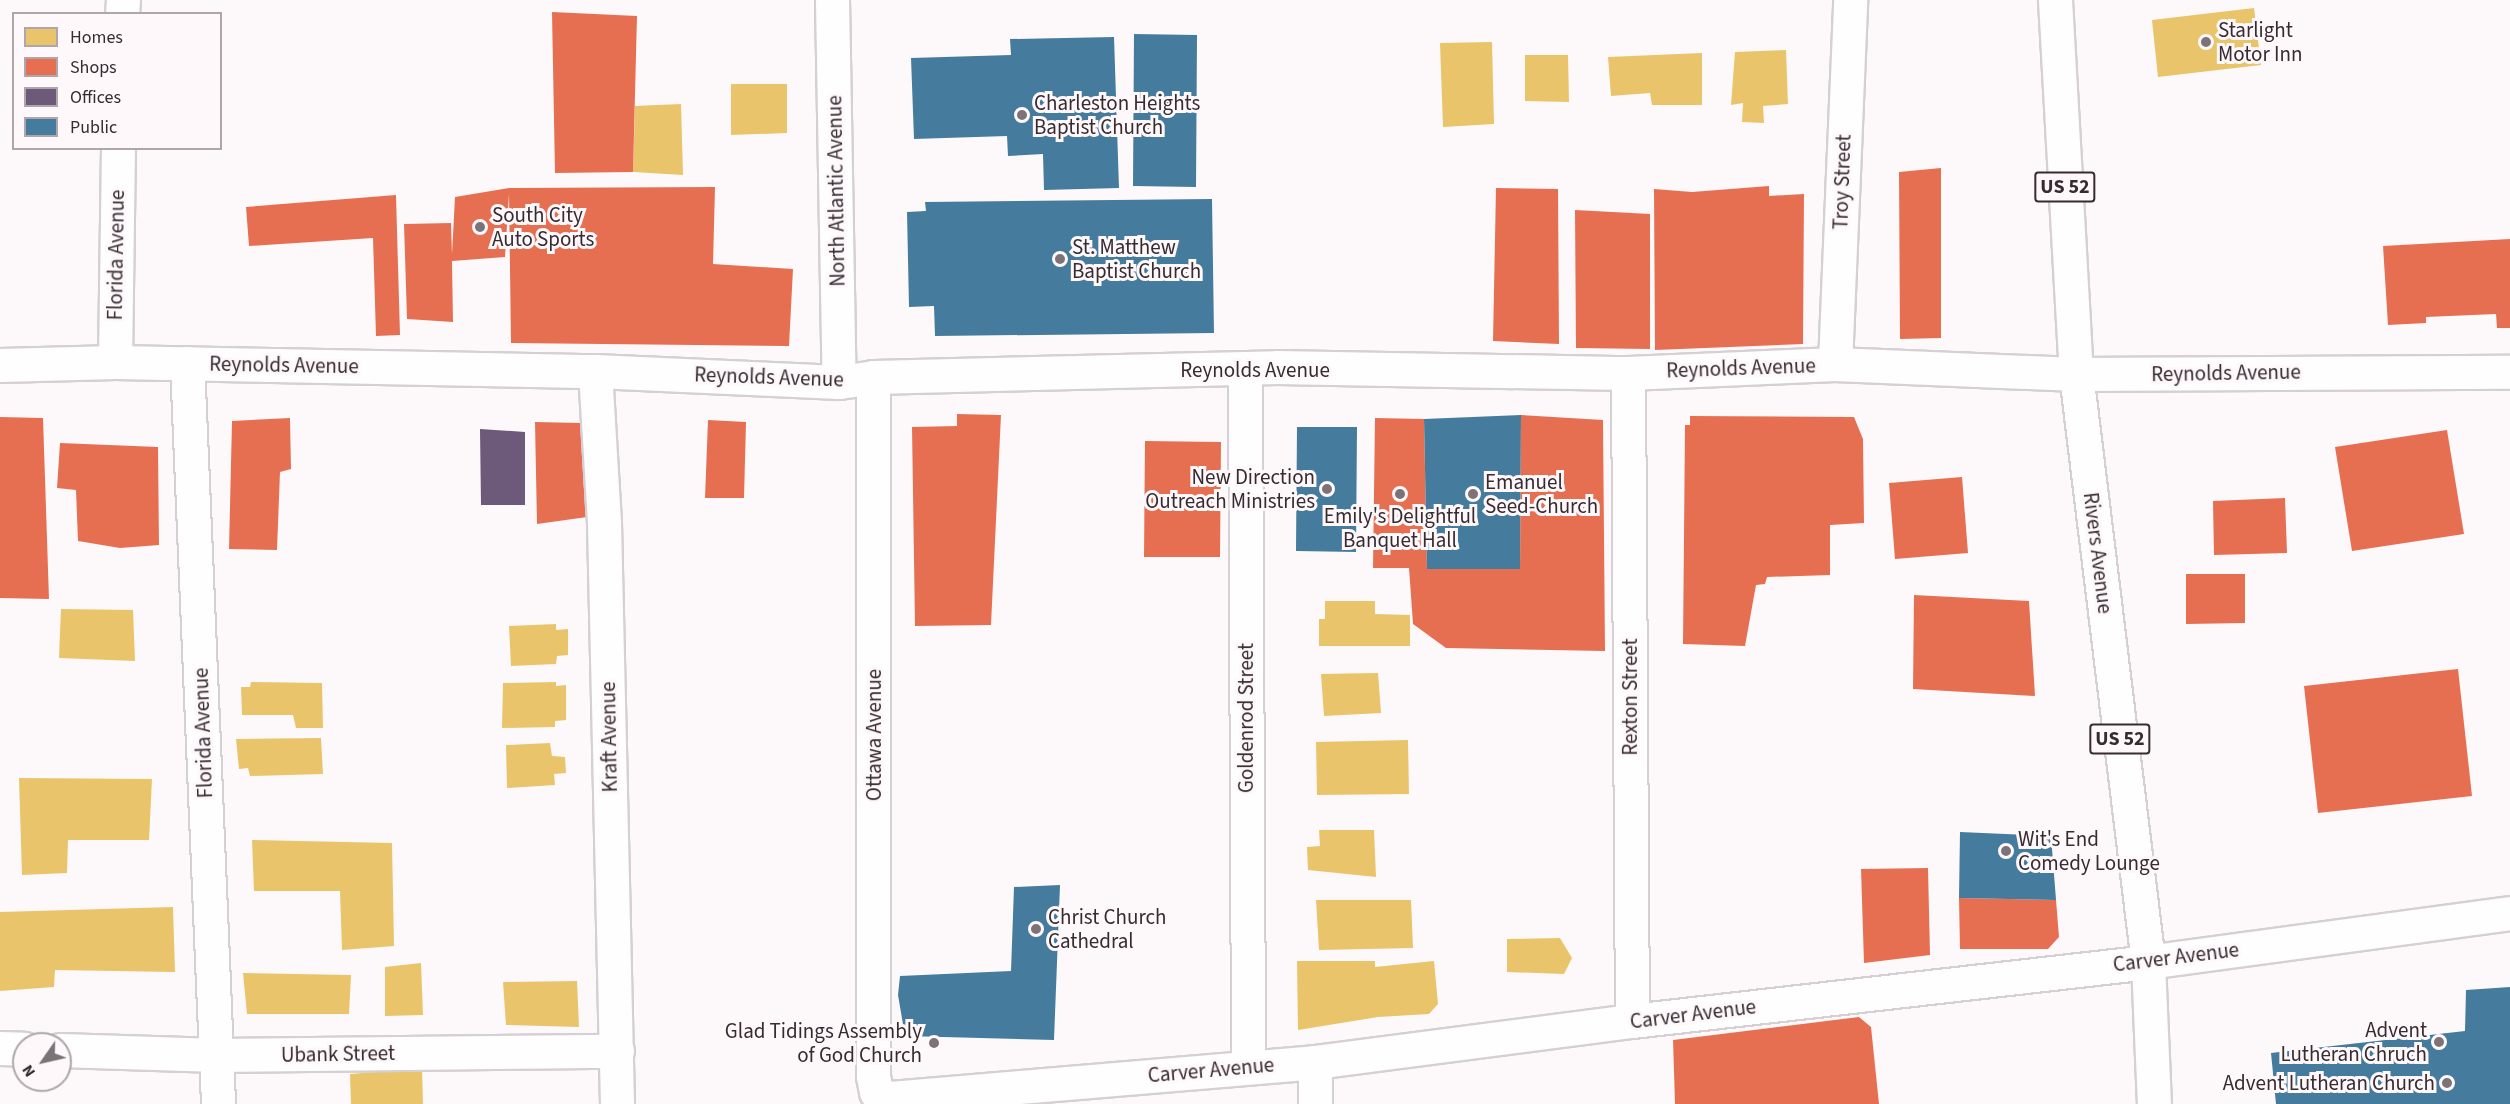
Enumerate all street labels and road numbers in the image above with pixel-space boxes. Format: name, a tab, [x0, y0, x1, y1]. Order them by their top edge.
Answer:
street label: North Atlantic Avenue	[822, 95, 850, 287]
street label: Troy Street	[1828, 134, 1856, 230]
road number: US 52	[2034, 170, 2096, 204]
street label: Florida Avenue	[102, 189, 130, 321]
street label: Reynolds Avenue	[209, 351, 359, 379]
street label: Reynolds Avenue	[1666, 353, 1816, 383]
street label: Reynolds Avenue	[1180, 357, 1330, 383]
street label: Reynolds Avenue	[2151, 359, 2301, 387]
street label: Reynolds Avenue	[694, 362, 844, 392]
street label: Rivers Avenue	[2078, 491, 2118, 615]
street label: Rexton Street	[1617, 638, 1643, 756]
street label: Goldenrod Street	[1233, 643, 1259, 793]
street label: Florida Avenue	[188, 667, 218, 799]
street label: Ottawa Avenue	[861, 669, 887, 801]
street label: Kraft Avenue	[595, 681, 623, 793]
road number: US 52	[2088, 722, 2152, 756]
street label: Carver Avenue	[2112, 937, 2240, 977]
street label: Carver Avenue	[1629, 994, 1757, 1034]
street label: Ubank Street	[281, 1040, 395, 1068]
street label: Carver Avenue	[1147, 1052, 1275, 1088]

